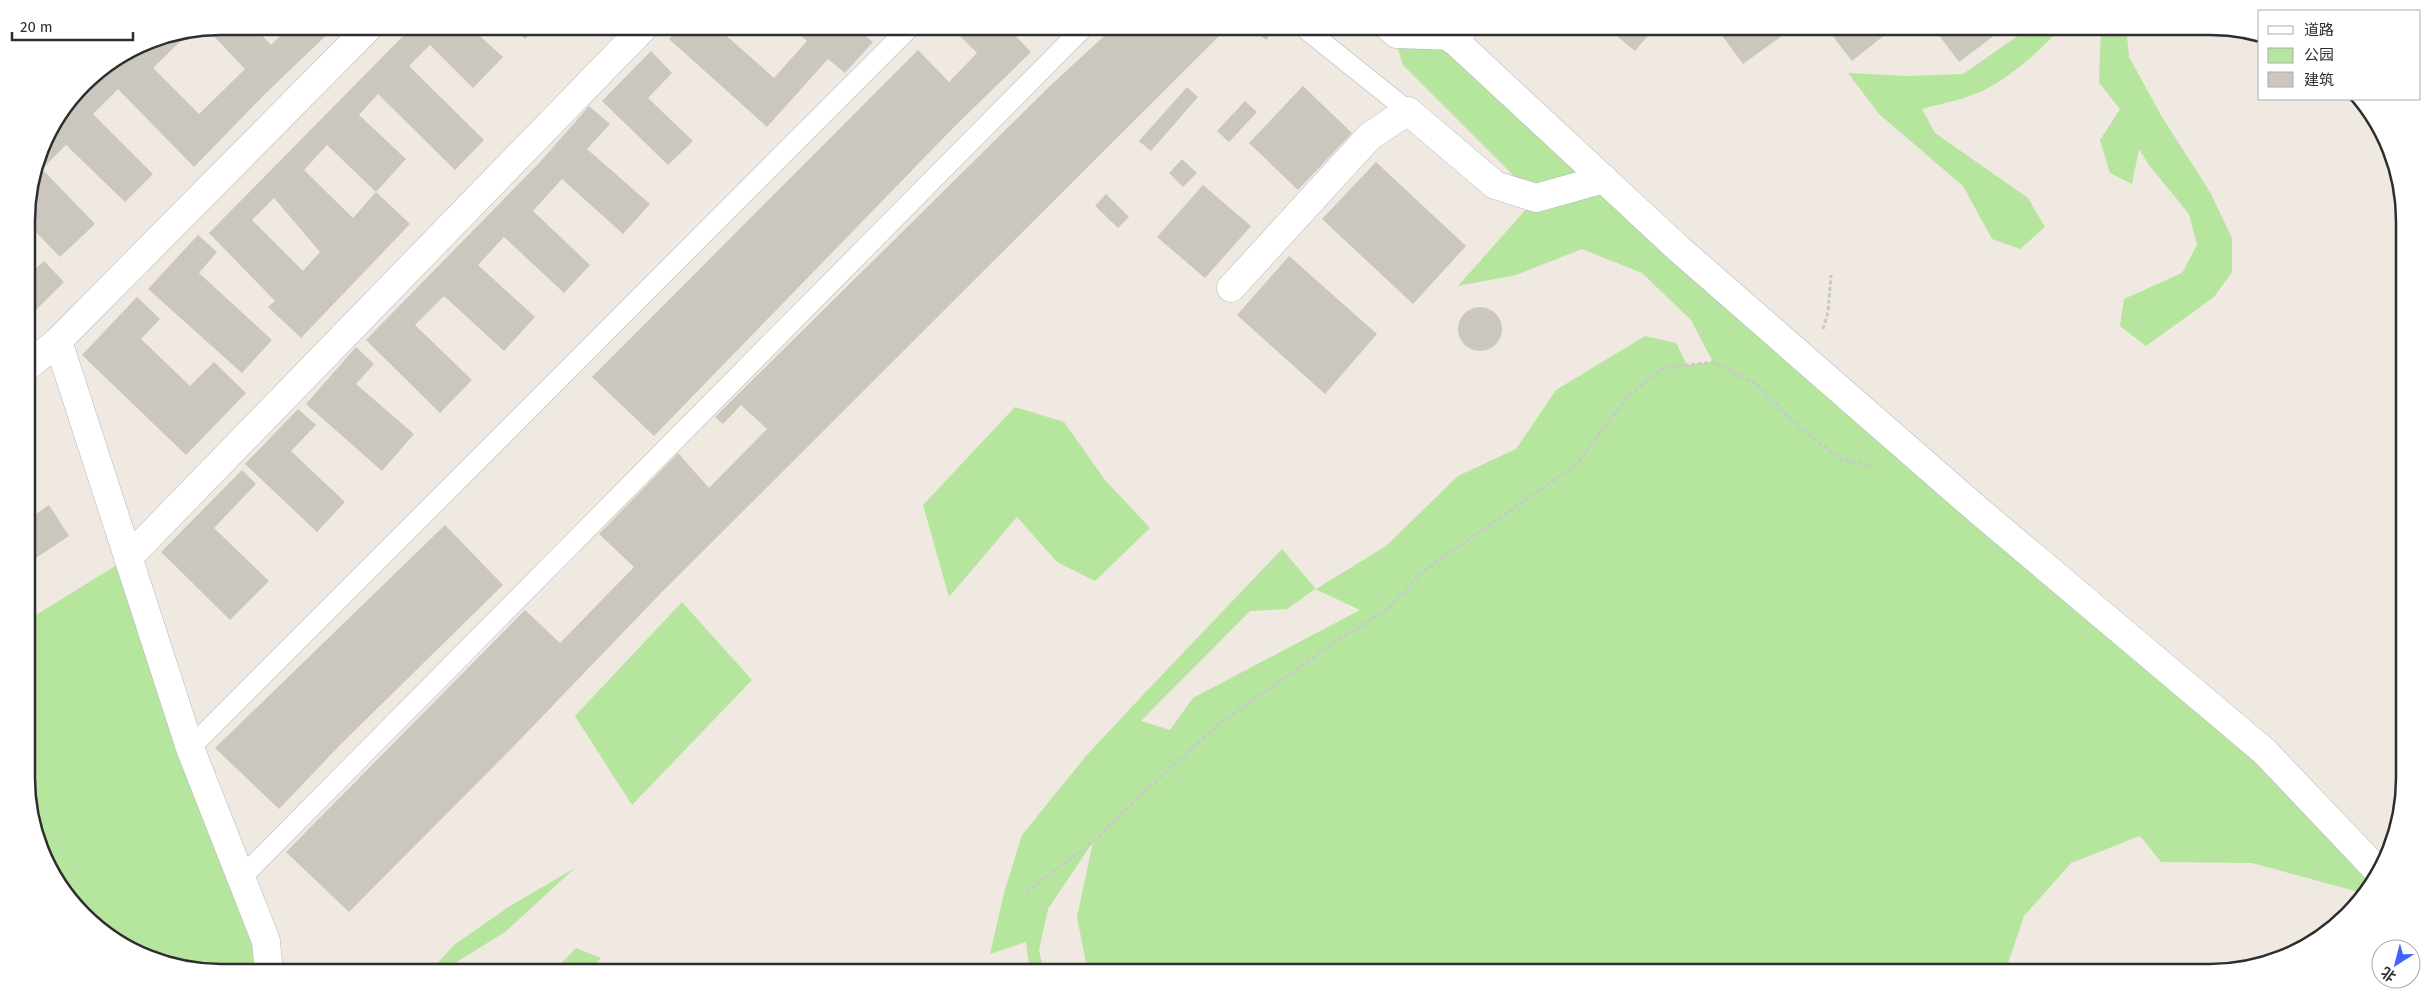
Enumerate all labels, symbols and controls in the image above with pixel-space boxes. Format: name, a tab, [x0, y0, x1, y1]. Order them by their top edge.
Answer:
scale bar	[12, 10, 134, 42]
legend	[2258, 10, 2421, 100]
text: 20 m	[20, 18, 53, 36]
text: 道路	[2304, 21, 2334, 39]
text: 公园	[2304, 46, 2334, 64]
text: 建筑	[2304, 71, 2334, 89]
north arrow	[2371, 939, 2421, 989]
text: 北	[2378, 963, 2399, 985]

